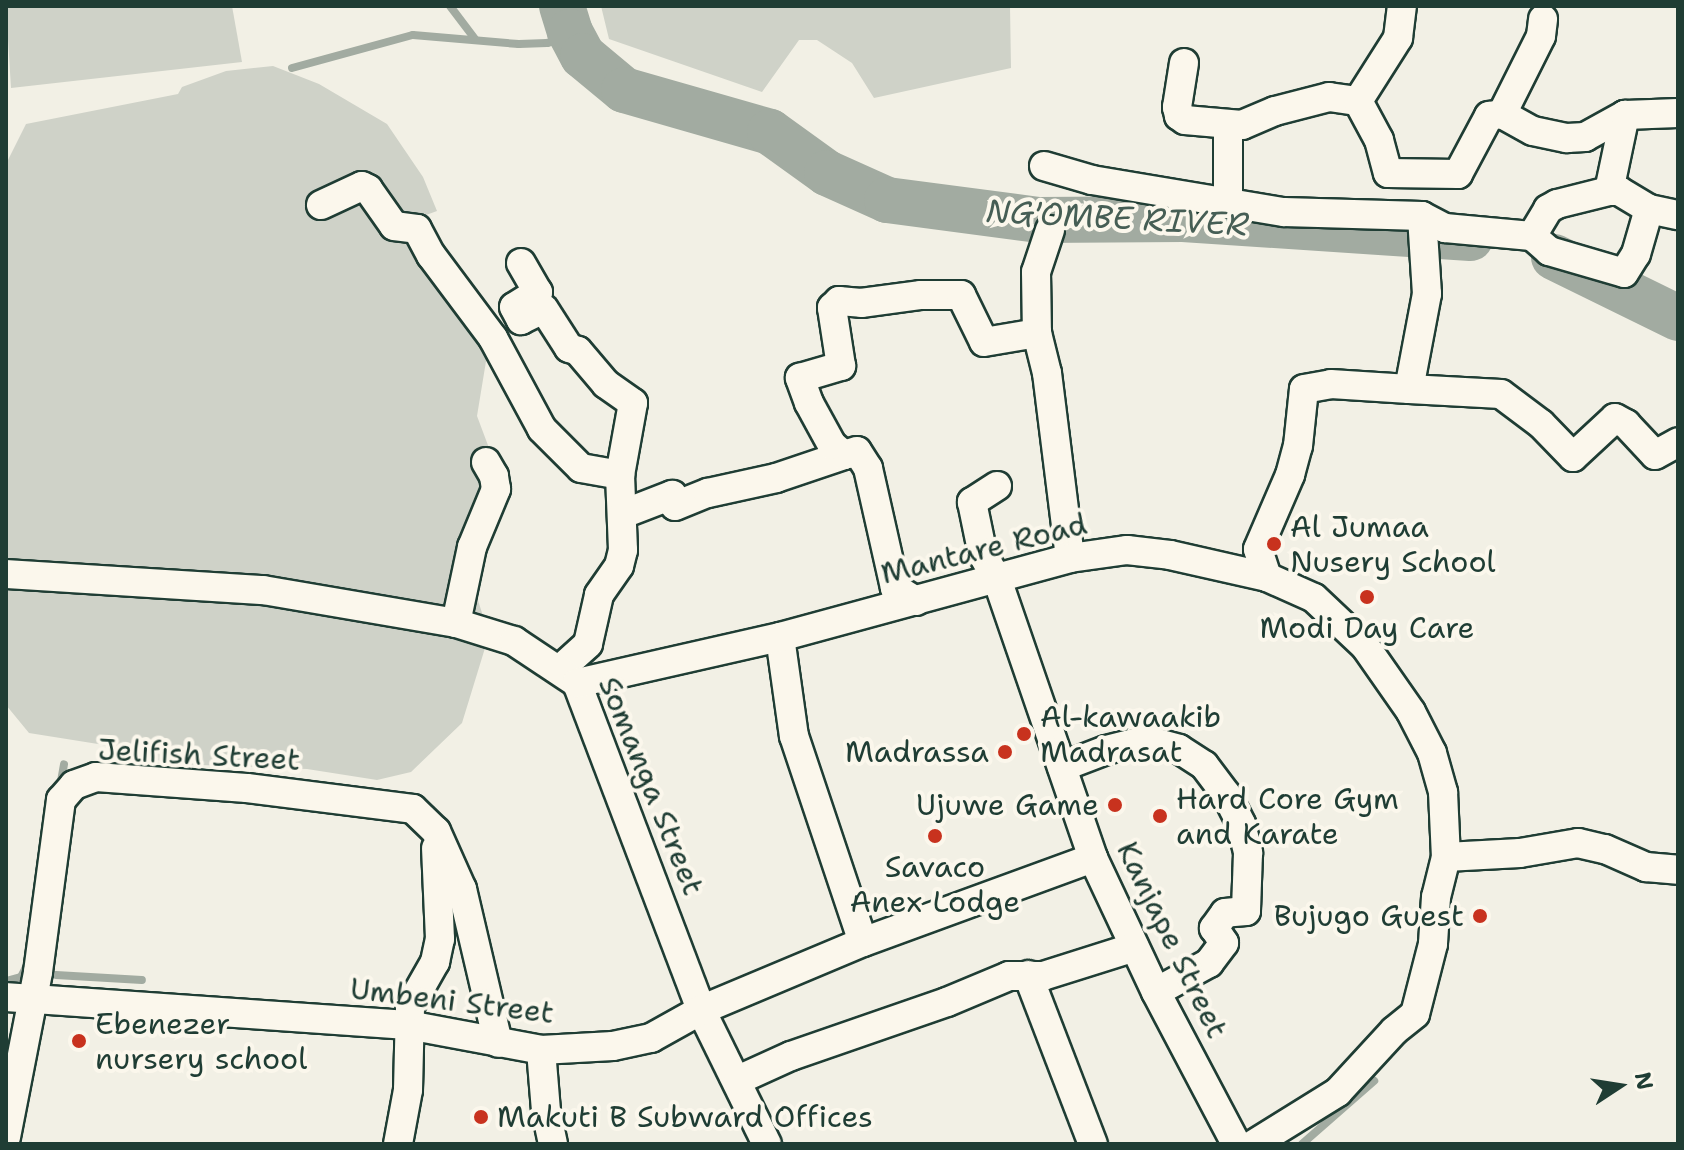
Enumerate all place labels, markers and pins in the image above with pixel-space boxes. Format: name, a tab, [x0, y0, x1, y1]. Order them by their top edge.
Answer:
place label: Al Jumaa Nusery School	[1290, 509, 1496, 580]
marker: Al Jumaa Nusery School	[1265, 535, 1283, 553]
marker: Modi Day Care	[1358, 588, 1376, 606]
place label: Modi Day Care	[1260, 610, 1474, 646]
place label: Al-kawaakib Madrasat	[1040, 699, 1221, 770]
marker: Al-kawaakib Madrasat	[1015, 725, 1033, 743]
place label: Madrassa	[845, 734, 989, 770]
marker: Madrassa	[996, 743, 1014, 761]
place label: Hard Core Gym and Karate	[1176, 781, 1399, 852]
place label: Ujuwe Game	[916, 787, 1099, 823]
marker: Ujuwe Game	[1106, 796, 1124, 814]
marker: Hard Core Gym and Karate	[1151, 807, 1169, 825]
marker: Savaco Anex Lodge	[926, 827, 944, 845]
place label: Savaco Anex Lodge	[850, 849, 1020, 920]
place label: Bujugo Guest	[1274, 898, 1464, 934]
marker: Bujugo Guest	[1471, 907, 1489, 925]
place label: Ebenezer nursery school	[95, 1006, 307, 1076]
marker: Ebenezer nursery school	[70, 1032, 88, 1050]
place label: Makuti B Subward Offices	[497, 1099, 873, 1135]
marker: Makuti B Subward Offices	[472, 1108, 490, 1126]

